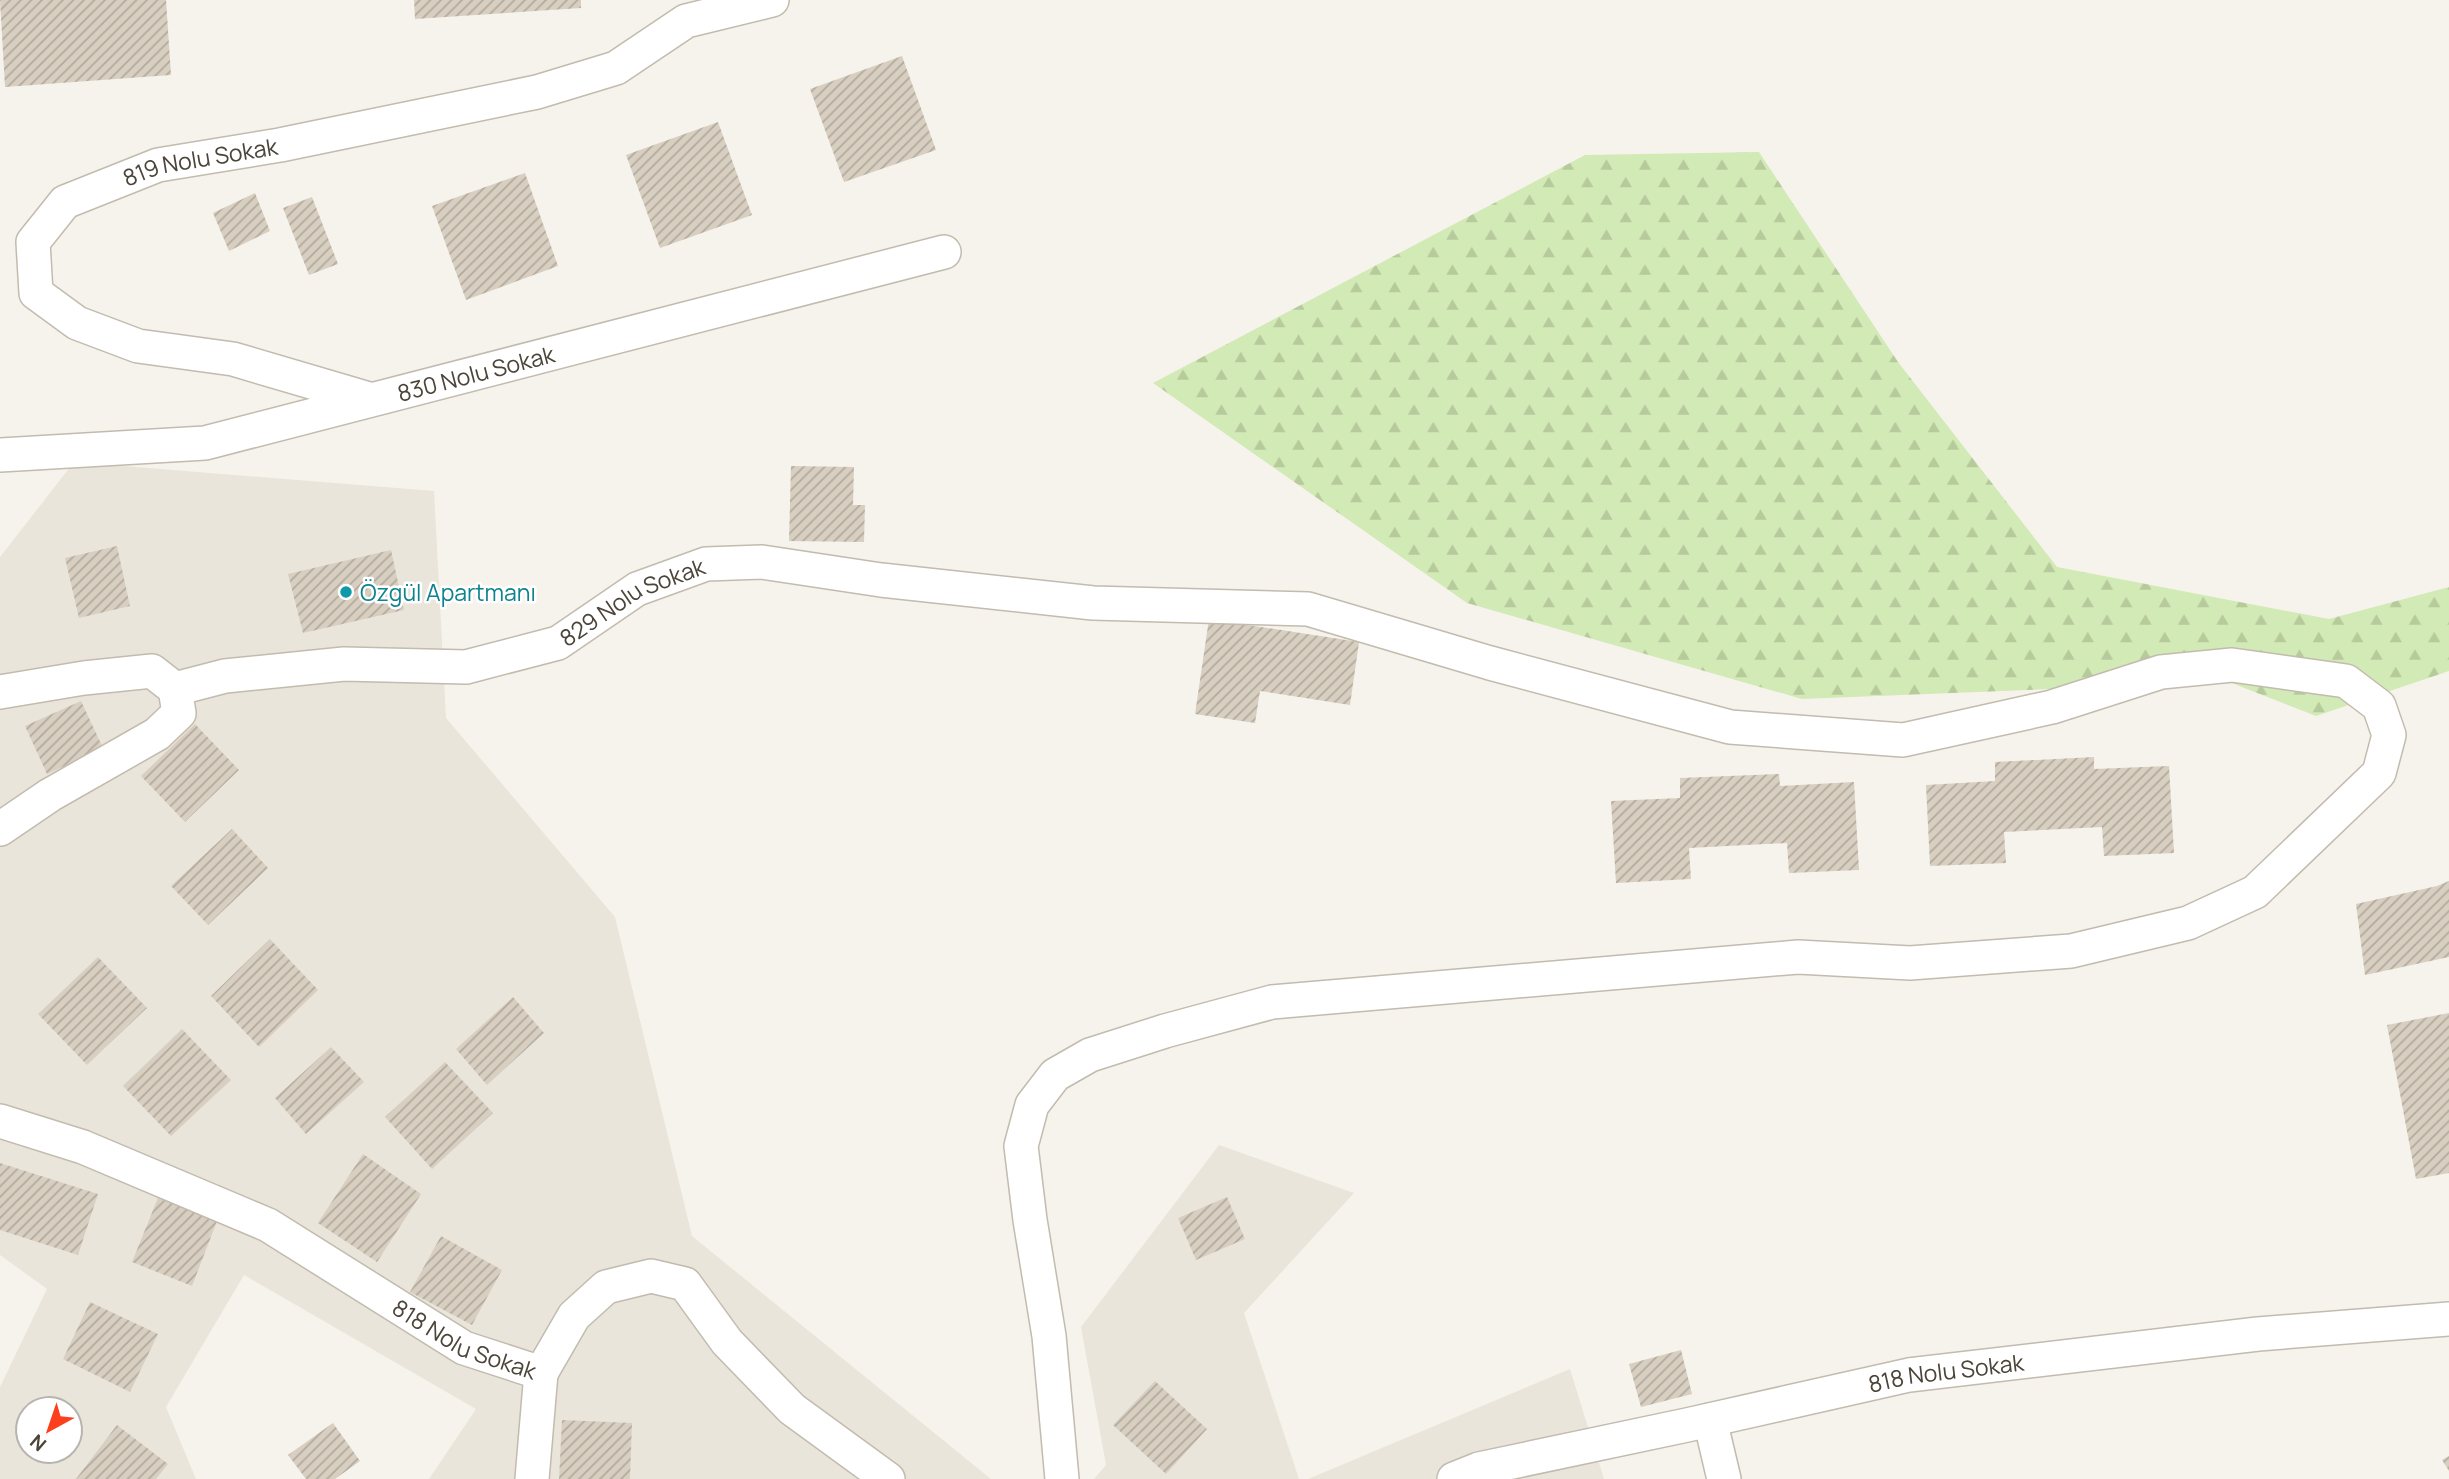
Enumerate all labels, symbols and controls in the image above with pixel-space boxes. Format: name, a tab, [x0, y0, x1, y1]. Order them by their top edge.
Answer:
street label: 819 Nolu Sokak	[118, 130, 280, 194]
street label: 830 Nolu Sokak	[394, 337, 558, 409]
street label: 829 Nolu Sokak	[553, 550, 710, 654]
place label: Özgül Apartmanı	[360, 576, 536, 608]
marker: Özgül Apartmanı	[338, 584, 354, 600]
street label: 818 Nolu Sokak	[386, 1291, 541, 1387]
street label: 818 Nolu Sokak	[1865, 1346, 2026, 1400]
north arrow	[14, 1395, 84, 1465]
text: N	[24, 1429, 52, 1457]

